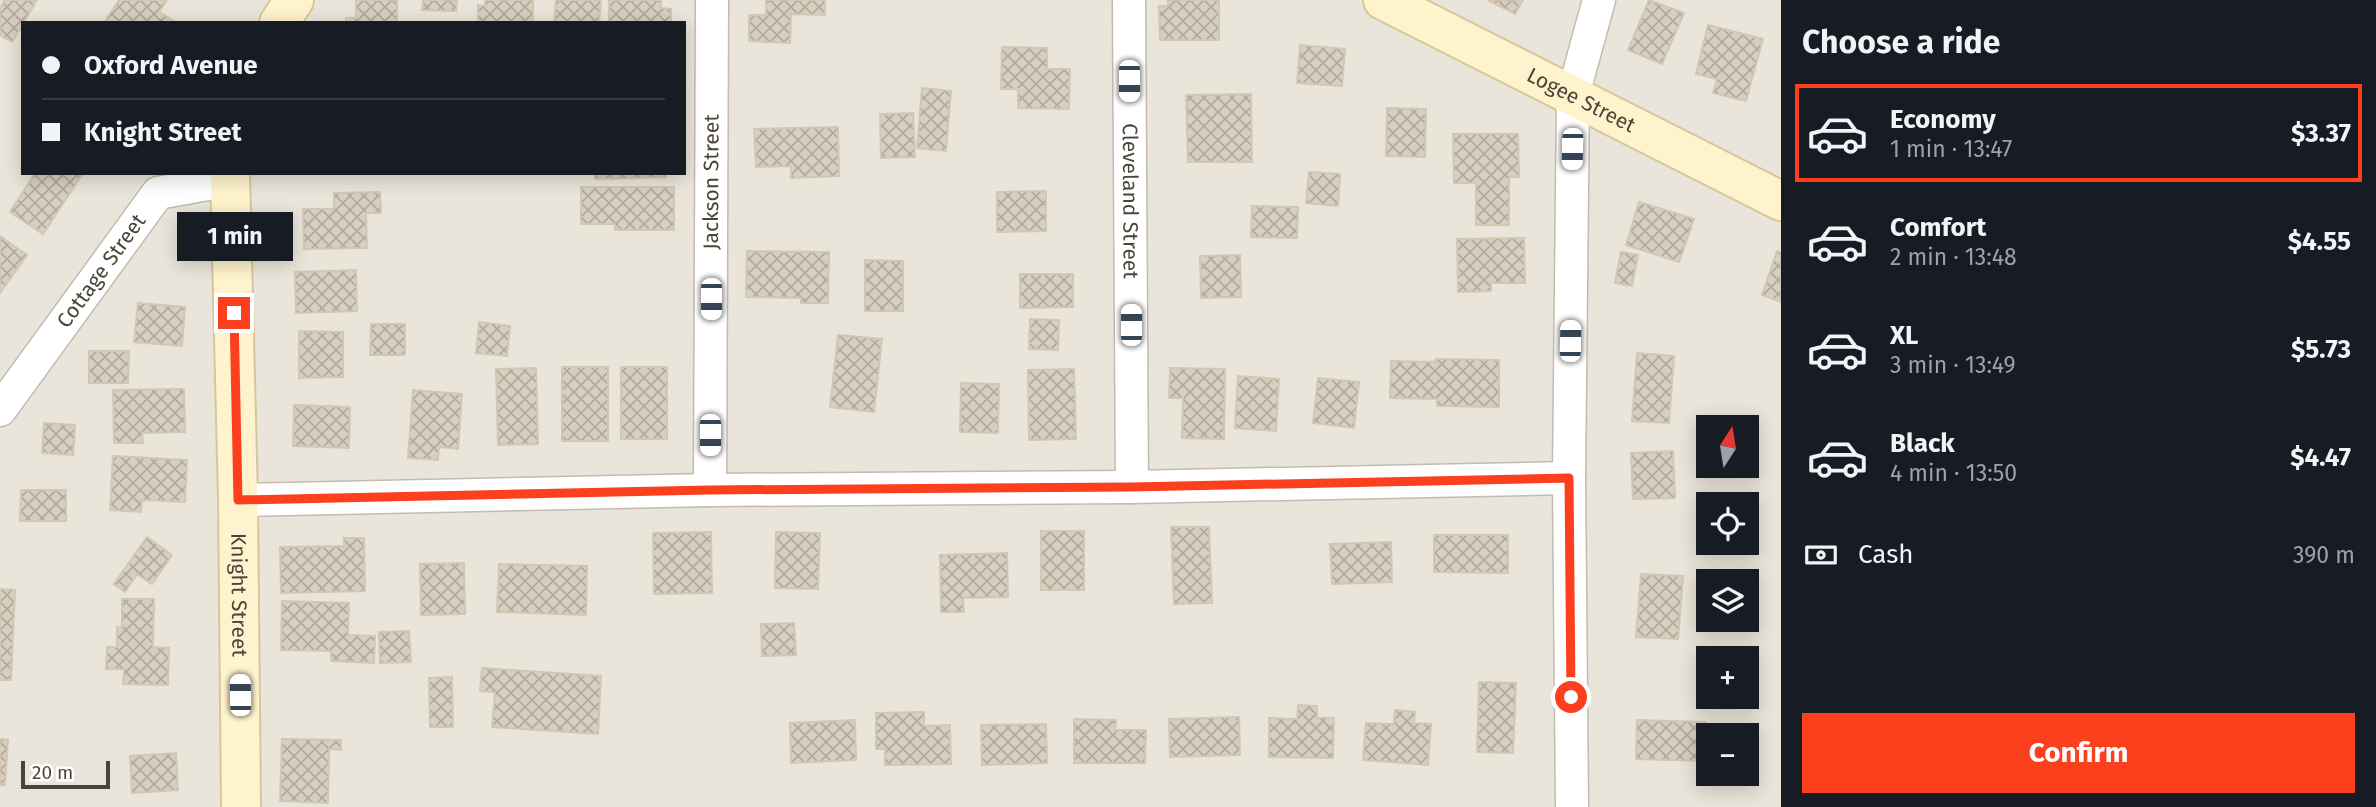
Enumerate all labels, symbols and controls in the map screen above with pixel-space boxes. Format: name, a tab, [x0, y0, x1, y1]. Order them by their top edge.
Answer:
text: Choose a ride	[1802, 23, 2000, 61]
text: Oxford Avenue	[84, 50, 258, 81]
car	[1119, 60, 1140, 102]
street label: Logee Street	[1522, 62, 1640, 139]
icon: car	[1806, 102, 1869, 165]
text: Economy	[1890, 104, 1996, 135]
street label: Jackson Street	[698, 114, 725, 250]
text: Knight Street	[84, 117, 242, 148]
text: $3.37	[2291, 118, 2351, 149]
street label: Cleveland Street	[1117, 123, 1144, 279]
car	[1562, 128, 1583, 170]
text: 1 min · 13:47	[1890, 135, 2012, 163]
street label: Cottage Street	[51, 209, 152, 333]
icon: car	[1806, 210, 1869, 273]
callout: 1 min	[176, 212, 292, 260]
text: Comfort	[1890, 212, 1986, 243]
text: 1 min	[207, 222, 263, 250]
text: $4.55	[2288, 226, 2351, 257]
text: 2 min · 13:48	[1890, 243, 2017, 271]
car	[701, 278, 722, 320]
route end	[218, 297, 250, 329]
car	[1121, 304, 1142, 346]
icon: car	[1806, 318, 1869, 381]
car	[1560, 320, 1581, 362]
text: XL	[1890, 320, 1918, 351]
text: $5.73	[2291, 334, 2351, 365]
text: 3 min · 13:49	[1890, 351, 2016, 379]
car	[700, 414, 721, 456]
north arrow	[1696, 415, 1759, 478]
map controls	[1696, 415, 1759, 786]
icon: car	[1806, 426, 1869, 489]
text: Black	[1890, 428, 1955, 459]
text: $4.47	[2290, 442, 2351, 473]
text: 4 min · 13:50	[1890, 459, 2017, 487]
button: locate	[1696, 492, 1759, 555]
street label: Knight Street	[225, 533, 253, 657]
icon: cash	[1802, 536, 1840, 574]
text: Cash	[1858, 539, 1914, 570]
text: 390 m	[2293, 541, 2355, 569]
button: layers	[1696, 569, 1759, 632]
button: +	[1696, 646, 1759, 709]
car	[230, 674, 251, 716]
route start	[1555, 681, 1587, 713]
button: Confirm	[1802, 713, 2355, 793]
button: −	[1696, 723, 1759, 786]
scale bar	[21, 758, 110, 790]
text: 20 m	[32, 761, 73, 784]

